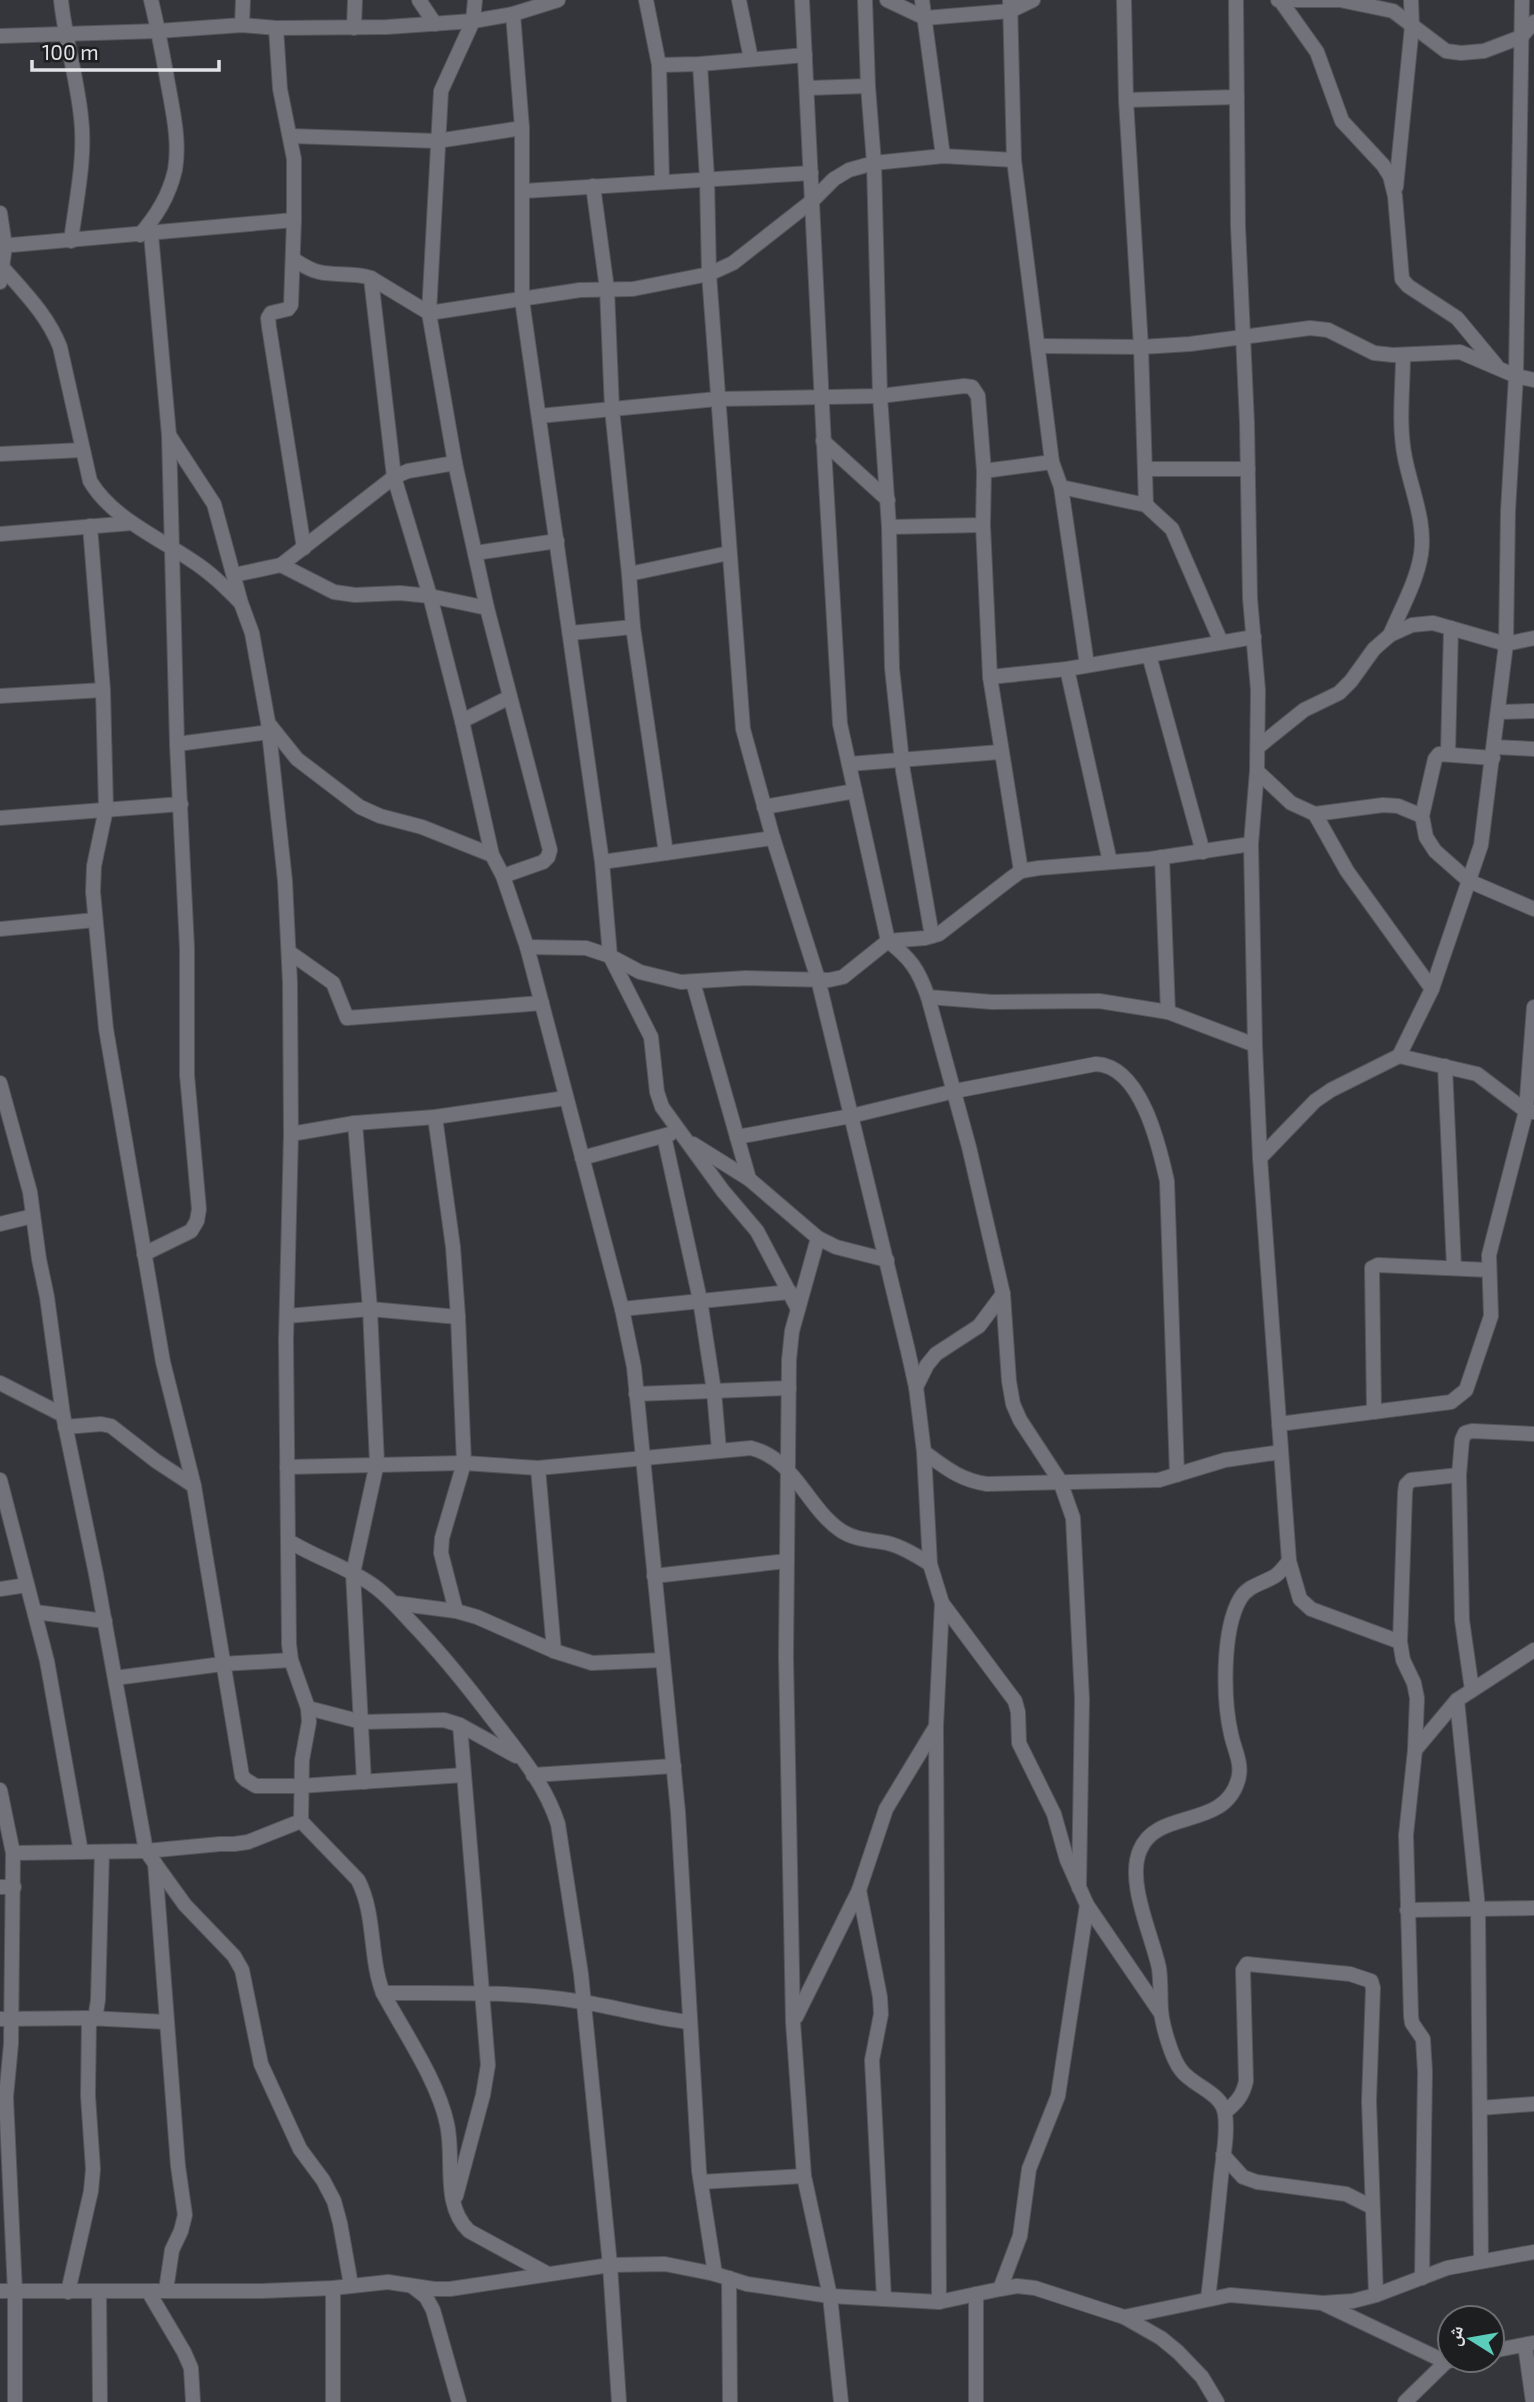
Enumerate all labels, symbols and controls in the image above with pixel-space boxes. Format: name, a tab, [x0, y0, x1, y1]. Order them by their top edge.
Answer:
scale bar	[32, 28, 219, 72]
text: 100 m	[42, 39, 99, 64]
north arrow	[1436, 2304, 1506, 2374]
text: ش	[1441, 2324, 1468, 2348]

